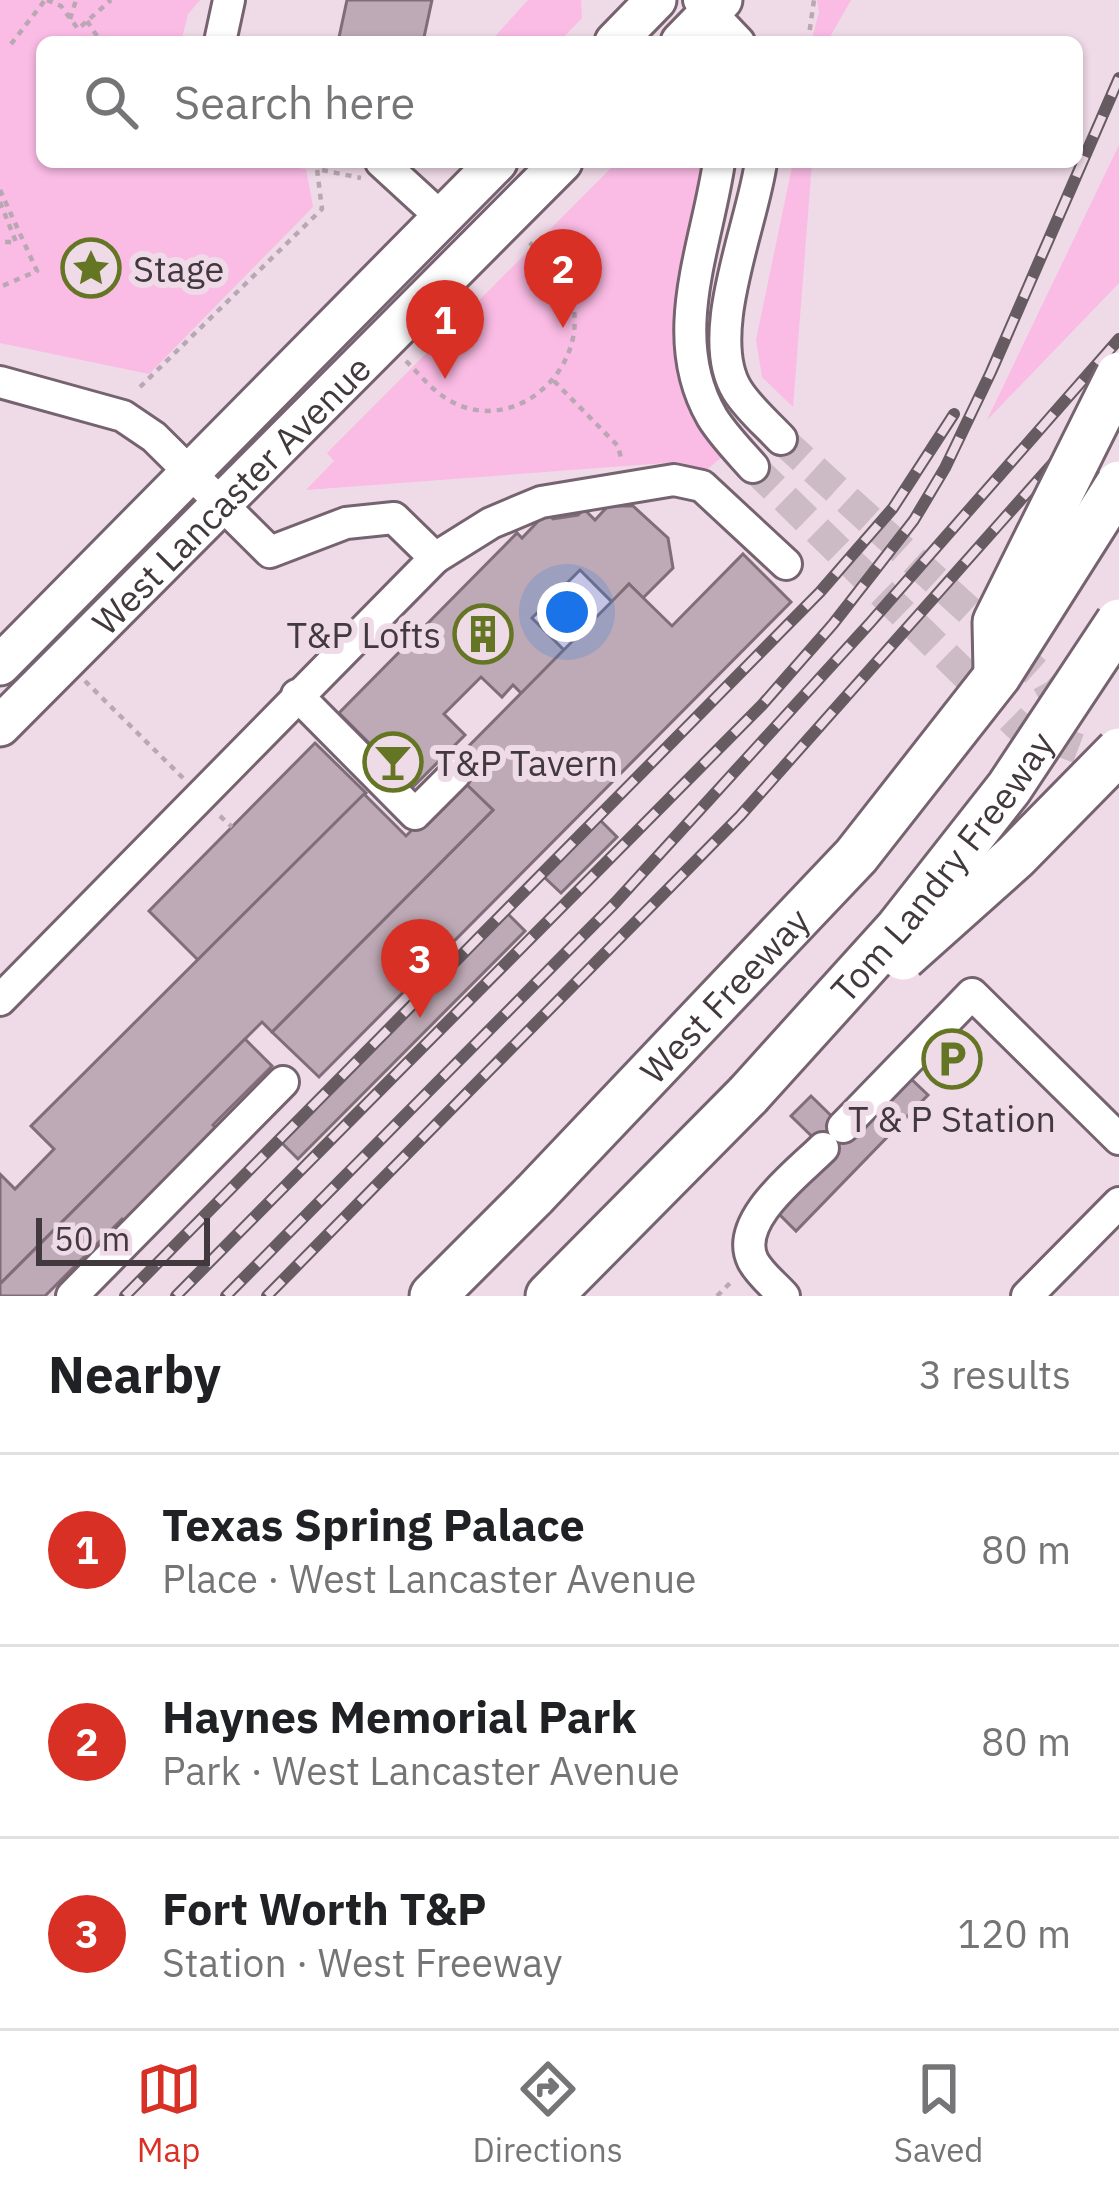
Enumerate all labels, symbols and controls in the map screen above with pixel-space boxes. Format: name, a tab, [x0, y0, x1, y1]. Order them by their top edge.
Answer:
search box	[36, 36, 1083, 168]
icon: search	[78, 69, 144, 135]
text: Search here	[174, 73, 415, 131]
pin: 2	[524, 229, 602, 328]
place icon: Stage	[60, 237, 122, 299]
place label: Stage	[133, 245, 224, 292]
pin: 1	[406, 280, 484, 379]
street label: West Lancaster Avenue	[81, 345, 380, 644]
your location	[537, 582, 597, 642]
building icon: T&P Lofts	[452, 603, 514, 665]
place label: T&P Lofts	[287, 611, 441, 658]
street label: Tom Landry Freeway	[820, 722, 1064, 1012]
bar icon: T&P Tavern	[362, 731, 424, 793]
place label: T&P Tavern	[435, 739, 618, 786]
street label: West Freeway	[629, 897, 819, 1093]
pin: 3	[381, 919, 459, 1018]
parking icon: T & P Station	[921, 1028, 983, 1090]
place label: T & P Station	[848, 1095, 1056, 1142]
scale bar	[36, 1212, 210, 1265]
text: 50 m	[54, 1217, 130, 1260]
text: Nearby	[48, 1341, 221, 1407]
text: 3 results	[919, 1349, 1071, 1400]
text: Texas Spring Palace	[162, 1495, 585, 1553]
text: 1	[75, 1524, 99, 1575]
text: 80 m	[981, 1524, 1071, 1575]
text: Place · West Lancaster Avenue	[162, 1553, 697, 1604]
text: Haynes Memorial Park	[162, 1687, 636, 1745]
text: 2	[75, 1716, 99, 1767]
text: 80 m	[981, 1716, 1071, 1767]
text: Park · West Lancaster Avenue	[162, 1745, 680, 1796]
text: Fort Worth T&P	[162, 1879, 486, 1937]
text: 3	[75, 1908, 99, 1959]
text: 120 m	[958, 1908, 1071, 1959]
text: Station · West Freeway	[162, 1937, 562, 1988]
tab: Map	[136, 2056, 202, 2171]
tab: Directions	[473, 2056, 623, 2171]
tab: Saved	[894, 2056, 983, 2171]

